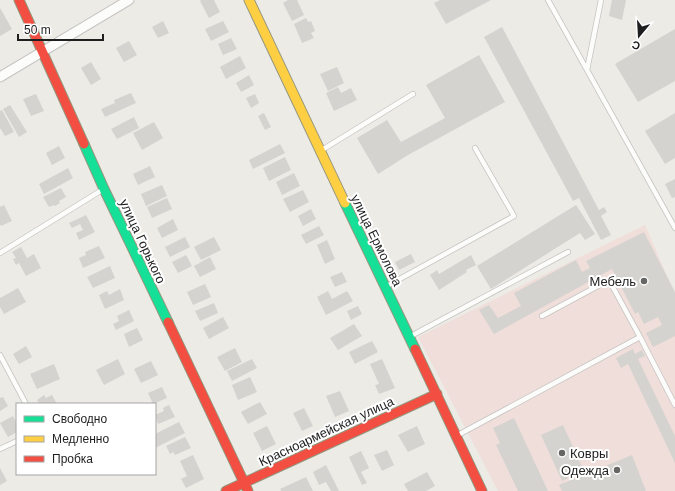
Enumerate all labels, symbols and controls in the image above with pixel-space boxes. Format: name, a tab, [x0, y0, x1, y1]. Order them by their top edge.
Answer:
scale bar	[18, 16, 103, 42]
north arrow	[619, 16, 659, 56]
text: 50 m	[24, 23, 51, 37]
text: С	[630, 39, 642, 52]
street label: улица Ермолова	[348, 192, 406, 289]
street label: улица Горького	[116, 197, 169, 286]
place label: Мебель	[589, 274, 636, 289]
marker: Мебель	[639, 276, 649, 286]
street label: Красноармейская улица	[256, 393, 397, 469]
legend	[16, 403, 156, 475]
text: Свободно	[52, 412, 107, 426]
text: Медленно	[52, 432, 109, 446]
place label: Ковры	[570, 446, 608, 461]
marker: Ковры	[557, 448, 567, 458]
text: Пробка	[52, 452, 93, 466]
place label: Одежда	[561, 463, 610, 478]
marker: Одежда	[612, 465, 622, 475]

